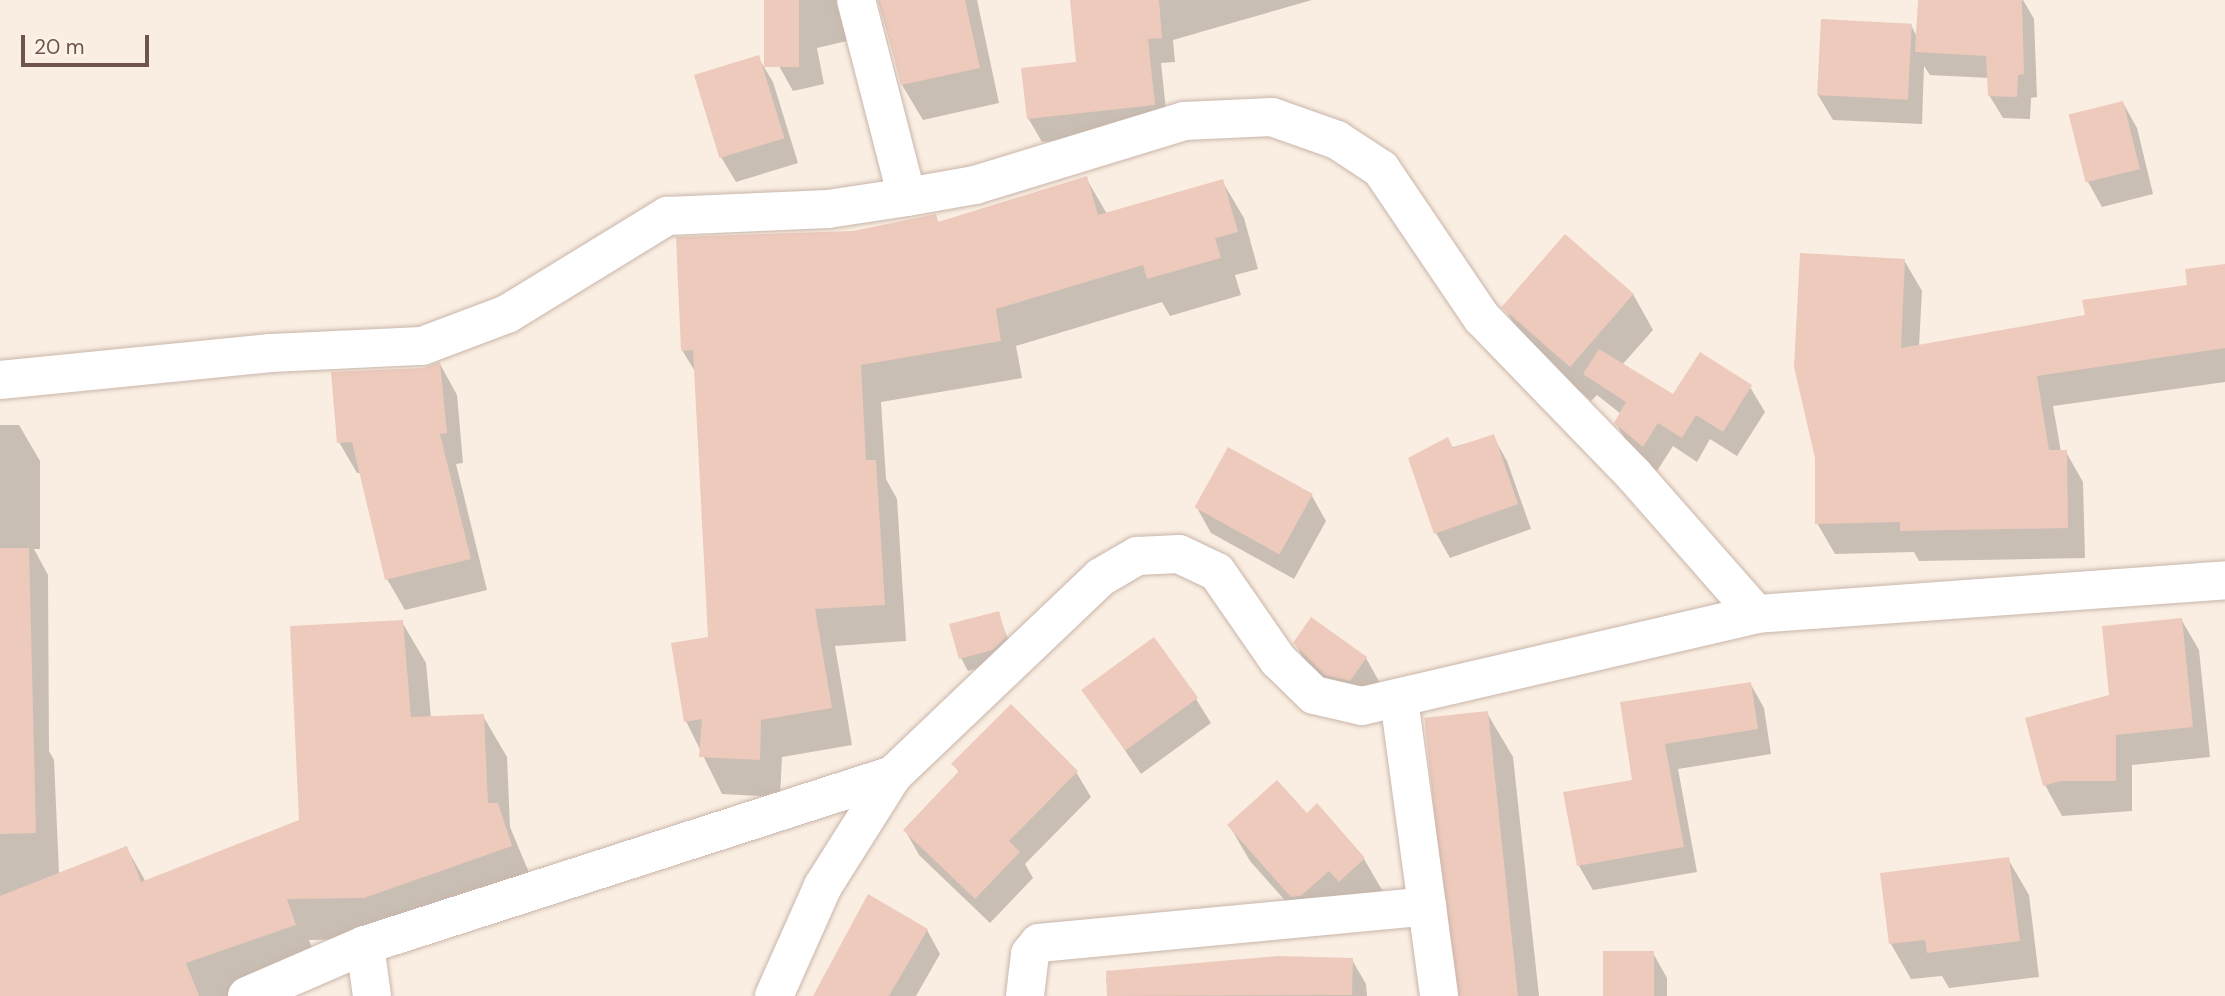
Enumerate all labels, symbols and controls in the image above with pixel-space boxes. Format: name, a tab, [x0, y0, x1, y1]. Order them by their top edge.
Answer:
scale bar	[24, 21, 152, 65]
text: 20 m	[34, 33, 85, 61]

